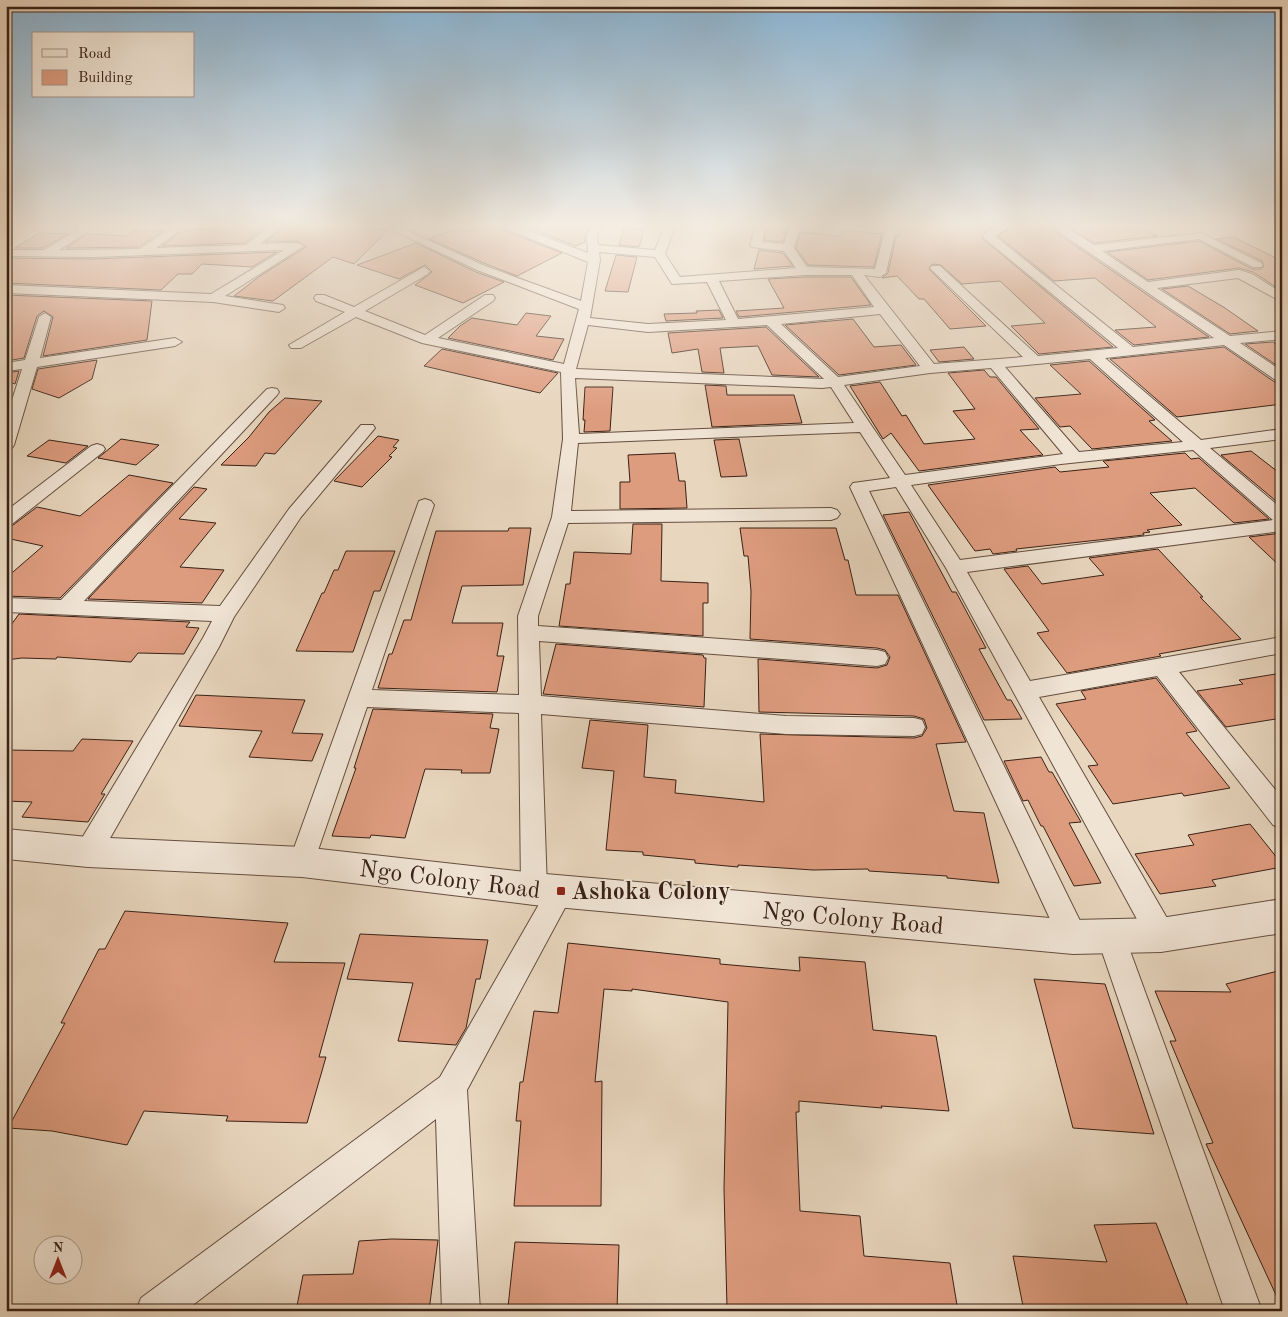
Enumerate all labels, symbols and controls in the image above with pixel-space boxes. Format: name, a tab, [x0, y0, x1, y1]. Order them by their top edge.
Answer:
legend	[32, 32, 195, 98]
text: Road	[78, 47, 112, 62]
text: Building	[78, 71, 133, 86]
street label: Ngo Colony Road	[358, 858, 542, 904]
place label: Ashoka Colony	[571, 881, 731, 905]
marker: Ashoka Colony	[555, 885, 567, 897]
street label: Ngo Colony Road	[761, 900, 945, 940]
north arrow	[32, 1234, 82, 1284]
text: N	[53, 1241, 64, 1255]

